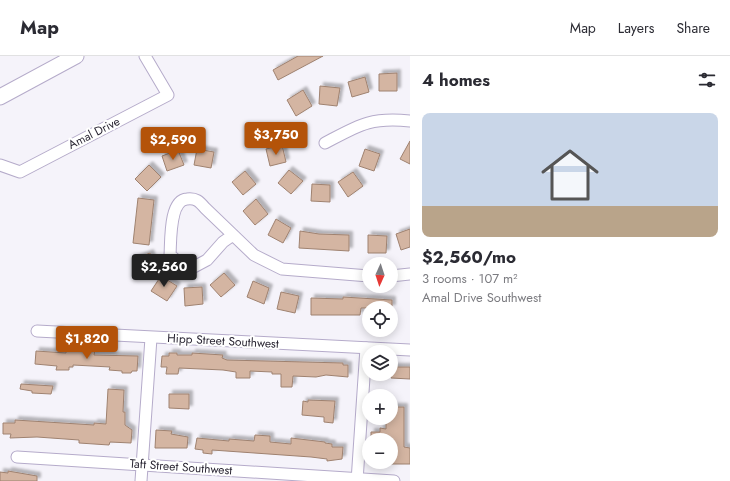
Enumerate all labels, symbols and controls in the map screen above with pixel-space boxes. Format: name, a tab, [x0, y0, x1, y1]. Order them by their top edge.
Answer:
text: Map	[20, 14, 59, 41]
text: Map	[570, 18, 596, 38]
text: Layers	[618, 18, 654, 38]
text: Share	[676, 18, 710, 38]
text: 4 homes	[422, 68, 490, 92]
icon: filters	[696, 69, 718, 91]
street label: Amal Drive	[65, 112, 123, 154]
pin: $3,750	[243, 122, 309, 156]
text: $3,750	[253, 125, 299, 144]
pin: $2,590	[140, 127, 206, 161]
text: $2,590	[150, 130, 196, 149]
icon: home	[534, 139, 606, 211]
text: $2,560/mo	[422, 245, 516, 269]
pin: $2,560	[131, 254, 197, 288]
text: $2,560	[141, 257, 187, 276]
north arrow	[362, 257, 398, 293]
map controls	[362, 257, 398, 469]
text: 3 rooms · 107 m²	[422, 269, 518, 288]
text: Amal Drive Southwest	[422, 288, 541, 307]
button: locate	[362, 301, 398, 337]
pin: $1,820	[54, 326, 120, 360]
text: $1,820	[65, 329, 109, 348]
street label: Hipp Street Southwest	[167, 329, 279, 353]
button: layers	[362, 345, 398, 381]
button: +	[362, 389, 398, 425]
button: −	[362, 433, 398, 469]
street label: Taft Street Southwest	[129, 454, 233, 480]

